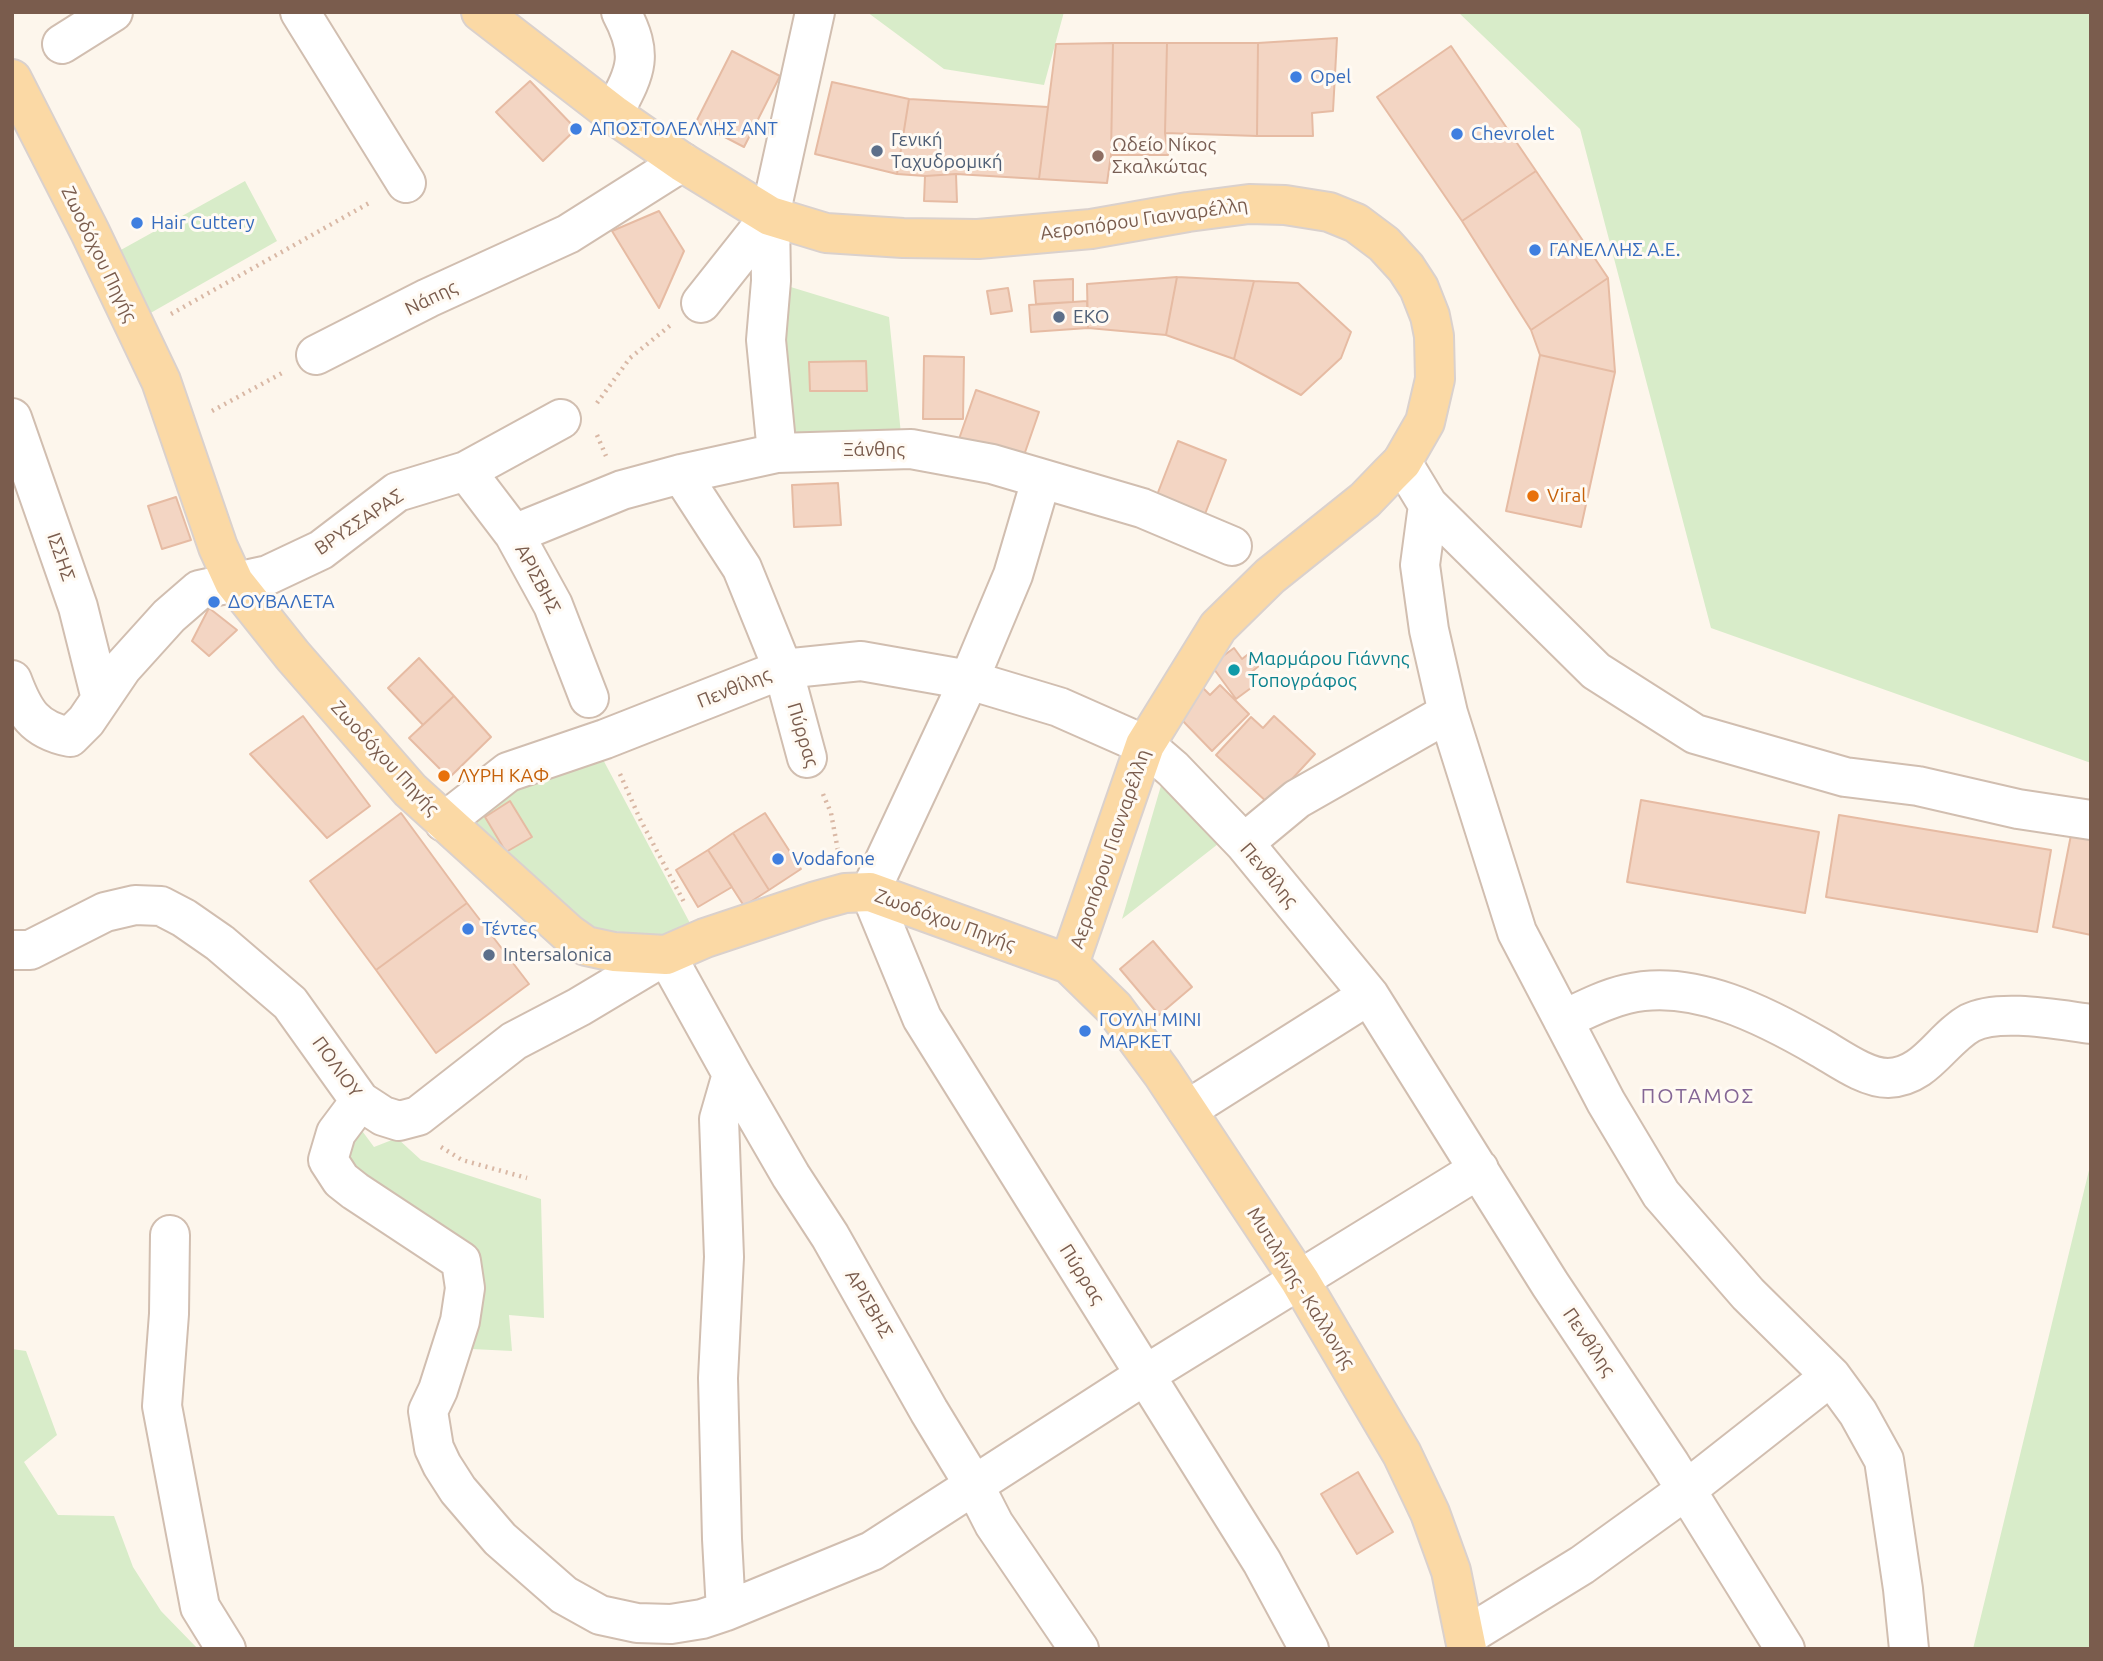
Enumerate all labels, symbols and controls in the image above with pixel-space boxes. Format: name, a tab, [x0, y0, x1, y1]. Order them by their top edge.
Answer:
place label: Opel	[1310, 66, 1351, 88]
marker: Opel	[1288, 69, 1304, 85]
place label: ΑΠΟΣΤΟΛΕΛΛΗΣ ΑΝΤ	[590, 118, 778, 140]
marker: ΑΠΟΣΤΟΛΕΛΛΗΣ ΑΝΤ	[568, 121, 584, 137]
place label: Chevrolet	[1471, 123, 1554, 145]
marker: Chevrolet	[1449, 126, 1465, 142]
place label: Γενική Ταχυδρομική	[891, 129, 1003, 173]
place label: Ωδείο Νίκος Σκαλκώτας	[1112, 134, 1216, 178]
marker: Γενική Ταχυδρομική	[869, 143, 885, 159]
marker: Ωδείο Νίκος Σκαλκώτας	[1090, 148, 1106, 164]
street label: Ζωοδόχου Πηγής	[56, 183, 142, 325]
street label: Αεροπόρου Γιανναρέλλη	[1039, 193, 1249, 245]
place label: Hair Cuttery	[151, 212, 255, 234]
marker: Hair Cuttery	[129, 215, 145, 231]
place label: ΓΑΝΕΛΛΗΣ Α.Ε.	[1549, 239, 1680, 261]
marker: ΓΑΝΕΛΛΗΣ Α.Ε.	[1527, 242, 1543, 258]
street label: Νάπης	[401, 276, 461, 320]
place label: EKO	[1073, 306, 1109, 328]
marker: EKO	[1051, 309, 1067, 325]
street label: Ξάνθης	[843, 439, 905, 461]
street label: ΒΡΥΣΣΑΡΑΣ	[310, 484, 408, 560]
place label: Viral	[1547, 485, 1586, 507]
marker: Viral	[1525, 488, 1541, 504]
street label: ΙΣΣΗΣ	[42, 530, 80, 584]
street label: ΑΡΙΣΒΗΣ	[510, 541, 566, 617]
place label: ΔΟΥΒΑΛΕΤΑ	[228, 591, 335, 613]
marker: ΔΟΥΒΑΛΕΤΑ	[206, 594, 222, 610]
place label: Μαρμάρου Γιάννης Τοπογράφος	[1248, 648, 1409, 692]
marker: Μαρμάρου Γιάννης Τοπογράφος	[1226, 662, 1242, 678]
street label: Πενθίλης	[694, 663, 774, 713]
street label: Ζωοδόχου Πηγής	[326, 696, 444, 820]
street label: Πύρρας	[782, 700, 824, 770]
street label: Αεροπόρου Γιανναρέλλη	[1065, 746, 1155, 952]
place label: ΛΥΡΗ ΚΑΦ	[458, 765, 549, 787]
marker: ΛΥΡΗ ΚΑΦ	[436, 768, 452, 784]
street label: Πενθίλης	[1235, 838, 1303, 912]
place label: Vodafone	[792, 848, 875, 870]
marker: Vodafone	[770, 851, 786, 867]
street label: Ζωοδόχου Πηγής	[872, 884, 1018, 956]
place label: Τέντες	[482, 918, 537, 940]
marker: Τέντες	[460, 921, 476, 937]
place label: Intersalonica	[503, 944, 612, 966]
marker: Intersalonica	[481, 947, 497, 963]
place label: ΓΟΥΛΗ ΜΙΝΙ ΜΑΡΚΕΤ	[1099, 1009, 1201, 1053]
marker: ΓΟΥΛΗ ΜΙΝΙ ΜΑΡΚΕΤ	[1077, 1023, 1093, 1039]
street label: ΠΟΛΙΟΥ	[307, 1032, 367, 1102]
district label: ΠΟΤΑΜΟΣ	[1642, 1083, 1754, 1109]
street label: Μυτιλήνης - Καλλονής	[1242, 1203, 1360, 1373]
street label: Πύρρας	[1055, 1240, 1109, 1308]
street label: ΑΡΙΣΒΗΣ	[840, 1266, 898, 1342]
street label: Πενθίλης	[1558, 1304, 1620, 1380]

